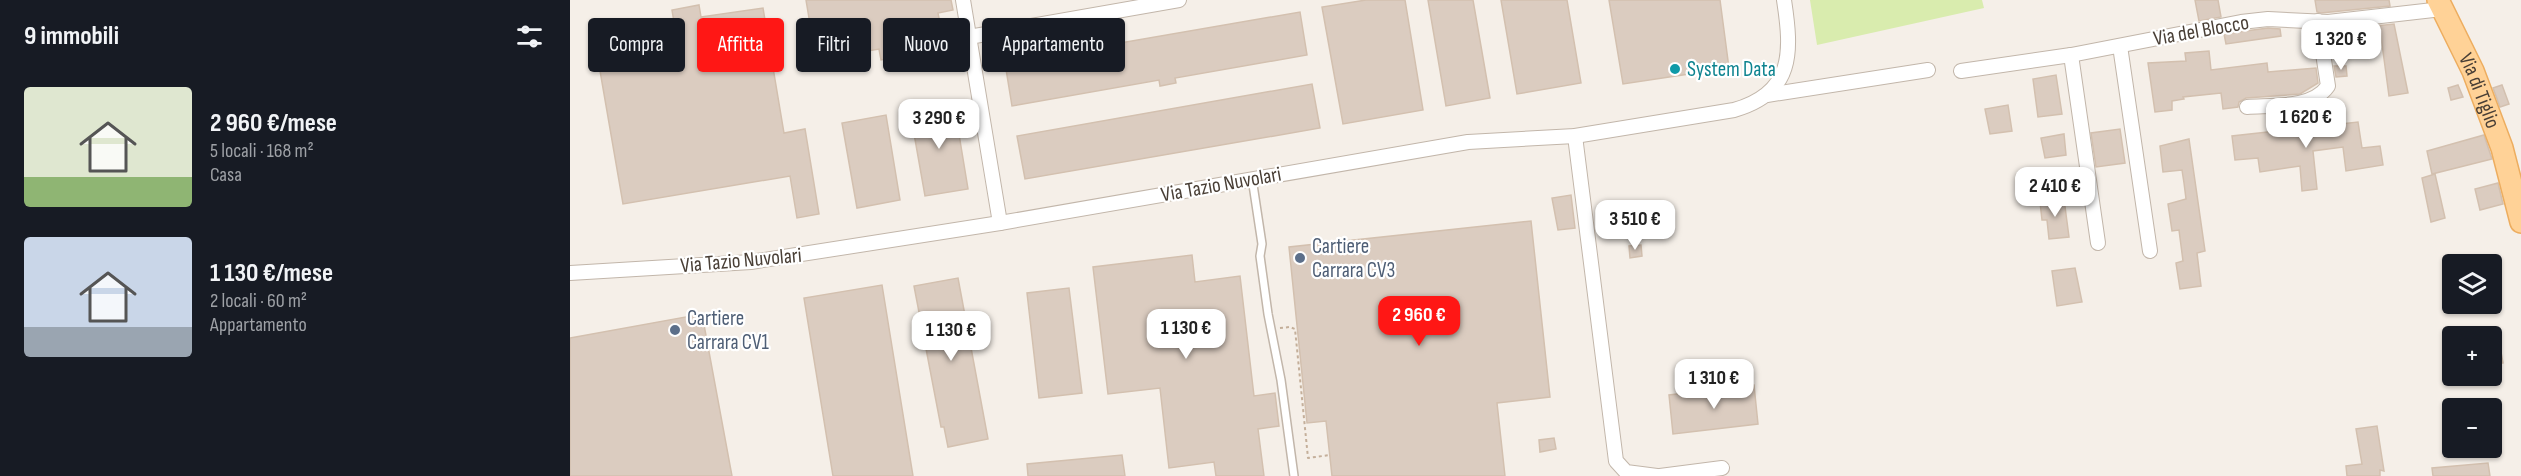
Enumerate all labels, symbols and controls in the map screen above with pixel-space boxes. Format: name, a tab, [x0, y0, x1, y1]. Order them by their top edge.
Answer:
street label: Via del Blocco	[2151, 10, 2251, 51]
chip: Compra	[588, 18, 685, 72]
chip: Affitta	[697, 18, 784, 72]
chip: Filtri	[796, 18, 871, 72]
chip: Nuovo	[883, 18, 970, 72]
chip: Appartamento	[982, 18, 1125, 72]
icon: filters	[513, 20, 546, 53]
pin: 1 320 €	[2286, 20, 2396, 71]
text: 9 immobili	[24, 21, 119, 52]
text: 1 320 €	[2315, 27, 2367, 51]
street label: Via di Tiglio	[2453, 49, 2505, 132]
place label: System Data	[1687, 57, 1776, 82]
marker: System Data	[1668, 62, 1682, 76]
pin: 1 620 €	[2251, 98, 2361, 149]
pin: 3 290 €	[884, 99, 994, 150]
text: 1 620 €	[2280, 105, 2332, 129]
text: 3 290 €	[912, 106, 966, 130]
text: 2 960 €/mese	[210, 108, 337, 139]
icon: home	[72, 111, 144, 183]
text: 5 locali · 168 m²	[210, 139, 314, 163]
street label: Via Tazio Nuvolari	[1159, 162, 1283, 207]
text: Casa	[210, 163, 242, 187]
pin: 2 410 €	[2000, 167, 2110, 218]
text: 2 410 €	[2029, 174, 2081, 198]
pin: 3 510 €	[1580, 200, 1690, 251]
text: 3 510 €	[1609, 207, 1661, 231]
place label: Cartiere Carrara CV3	[1312, 234, 1395, 283]
street label: Via Tazio Nuvolari	[679, 243, 803, 278]
marker: Cartiere Carrara CV3	[1293, 251, 1307, 265]
map controls	[2442, 254, 2502, 458]
button: layers	[2442, 254, 2502, 314]
text: 1 130 €/mese	[210, 258, 333, 289]
icon: home	[72, 261, 144, 333]
text: 2 locali · 60 m²	[210, 289, 307, 313]
pin: 2 960 €	[1364, 296, 1474, 347]
text: 2 960 €	[1392, 303, 1446, 327]
place label: Cartiere Carrara CV1	[687, 306, 770, 355]
pin: 1 130 €	[1131, 309, 1241, 360]
pin: 1 130 €	[896, 311, 1006, 362]
text: Appartamento	[210, 313, 307, 337]
text: 1 130 €	[1161, 316, 1211, 340]
text: 1 130 €	[926, 318, 976, 342]
marker: Cartiere Carrara CV1	[668, 323, 682, 337]
button: +	[2442, 326, 2502, 386]
pin: 1 310 €	[1659, 359, 1769, 410]
text: 1 310 €	[1689, 366, 1739, 390]
button: −	[2442, 398, 2502, 458]

